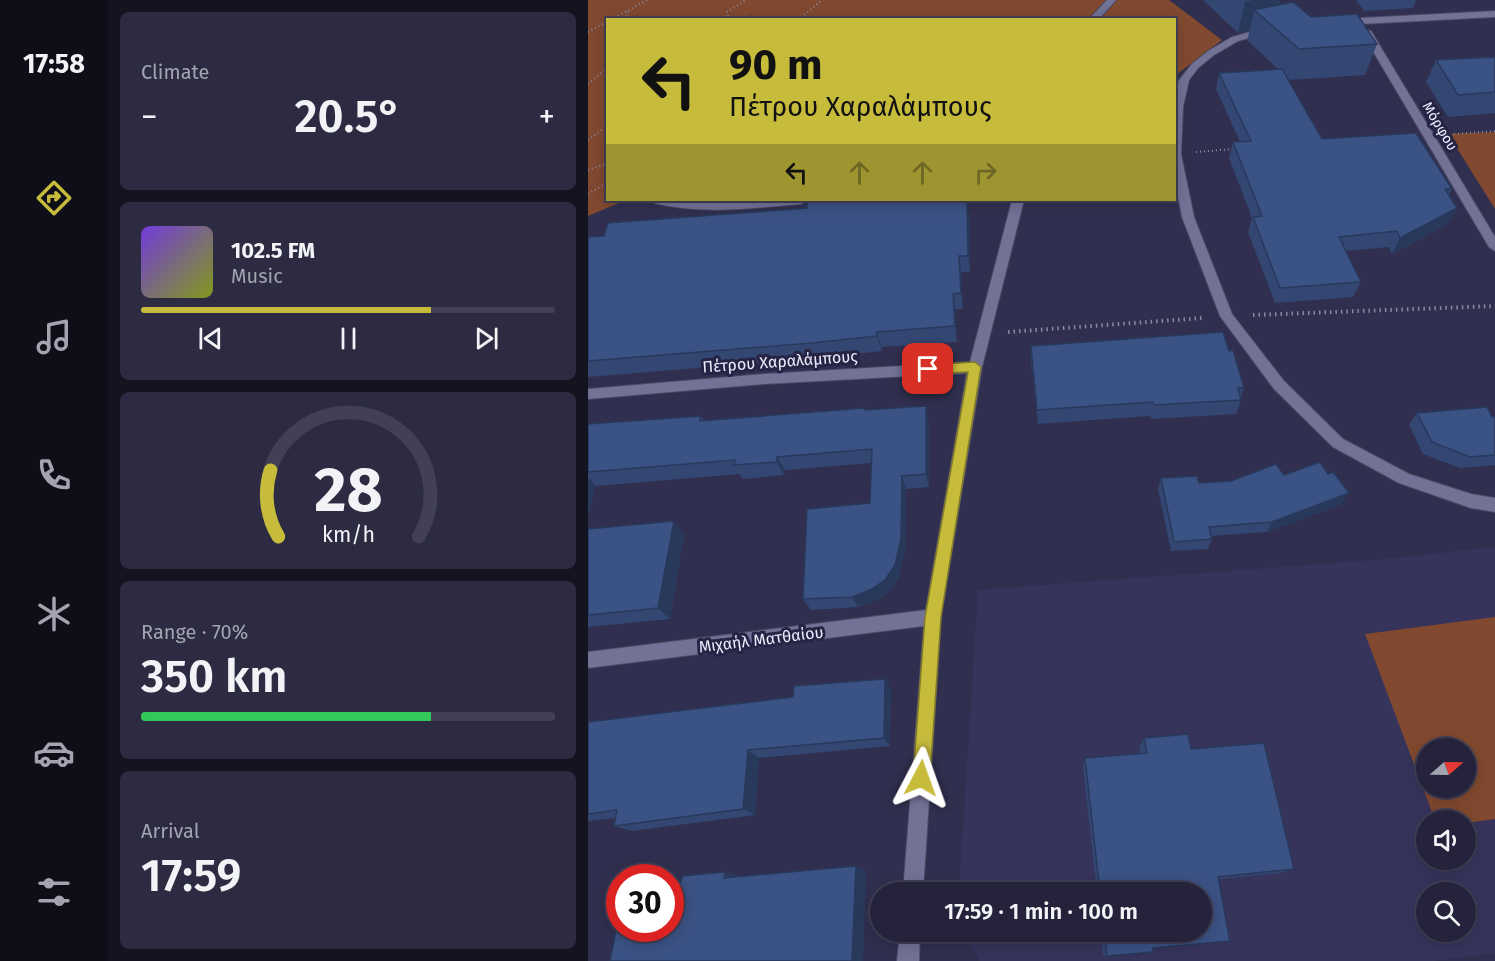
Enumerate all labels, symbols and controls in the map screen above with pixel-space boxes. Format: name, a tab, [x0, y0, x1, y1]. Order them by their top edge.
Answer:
text: 90 m	[729, 40, 823, 90]
icon: left	[630, 42, 708, 120]
text: 17:58	[23, 48, 85, 80]
text: Climate	[141, 60, 209, 84]
text: 20.5°	[294, 90, 402, 144]
text: Πέτρου Χαραλάμπους	[729, 91, 992, 123]
text: −	[141, 97, 158, 137]
text: +	[539, 97, 555, 137]
street label: Μόρφου	[1418, 99, 1461, 154]
icon: left	[780, 156, 813, 189]
icon: ahead	[843, 156, 876, 189]
icon: ahead	[906, 156, 939, 189]
icon: right	[969, 156, 1002, 189]
icon: directions	[33, 177, 75, 219]
text: 102.5 FM	[231, 237, 315, 264]
text: Music	[231, 264, 283, 288]
icon: music	[33, 316, 75, 358]
icon: previous	[194, 322, 227, 355]
icon: pause	[332, 322, 365, 355]
icon: next	[470, 322, 503, 355]
pin	[902, 343, 953, 394]
street label: Πέτρου Χαραλάμπους	[702, 347, 859, 376]
icon: arrive	[911, 352, 944, 385]
icon: phone	[33, 454, 75, 496]
text: 28	[314, 454, 382, 529]
text: km/h	[321, 523, 375, 549]
icon: climate	[33, 593, 75, 635]
text: Range · 70%	[141, 620, 248, 644]
street label: Μιχαήλ Ματθαίου	[698, 622, 825, 657]
text: 350 km	[141, 650, 287, 704]
icon: car	[33, 732, 75, 774]
north arrow	[1416, 738, 1476, 798]
map controls	[1416, 738, 1476, 942]
position arrow	[889, 746, 953, 810]
button: sound	[1416, 810, 1476, 870]
text: Arrival	[141, 819, 200, 843]
text: 17:59	[141, 849, 241, 903]
speed limit sign: 30	[606, 864, 684, 942]
icon: filters	[33, 871, 75, 913]
button: search	[1416, 882, 1476, 942]
text: 17:59 · 1 min · 100 m	[944, 898, 1138, 925]

